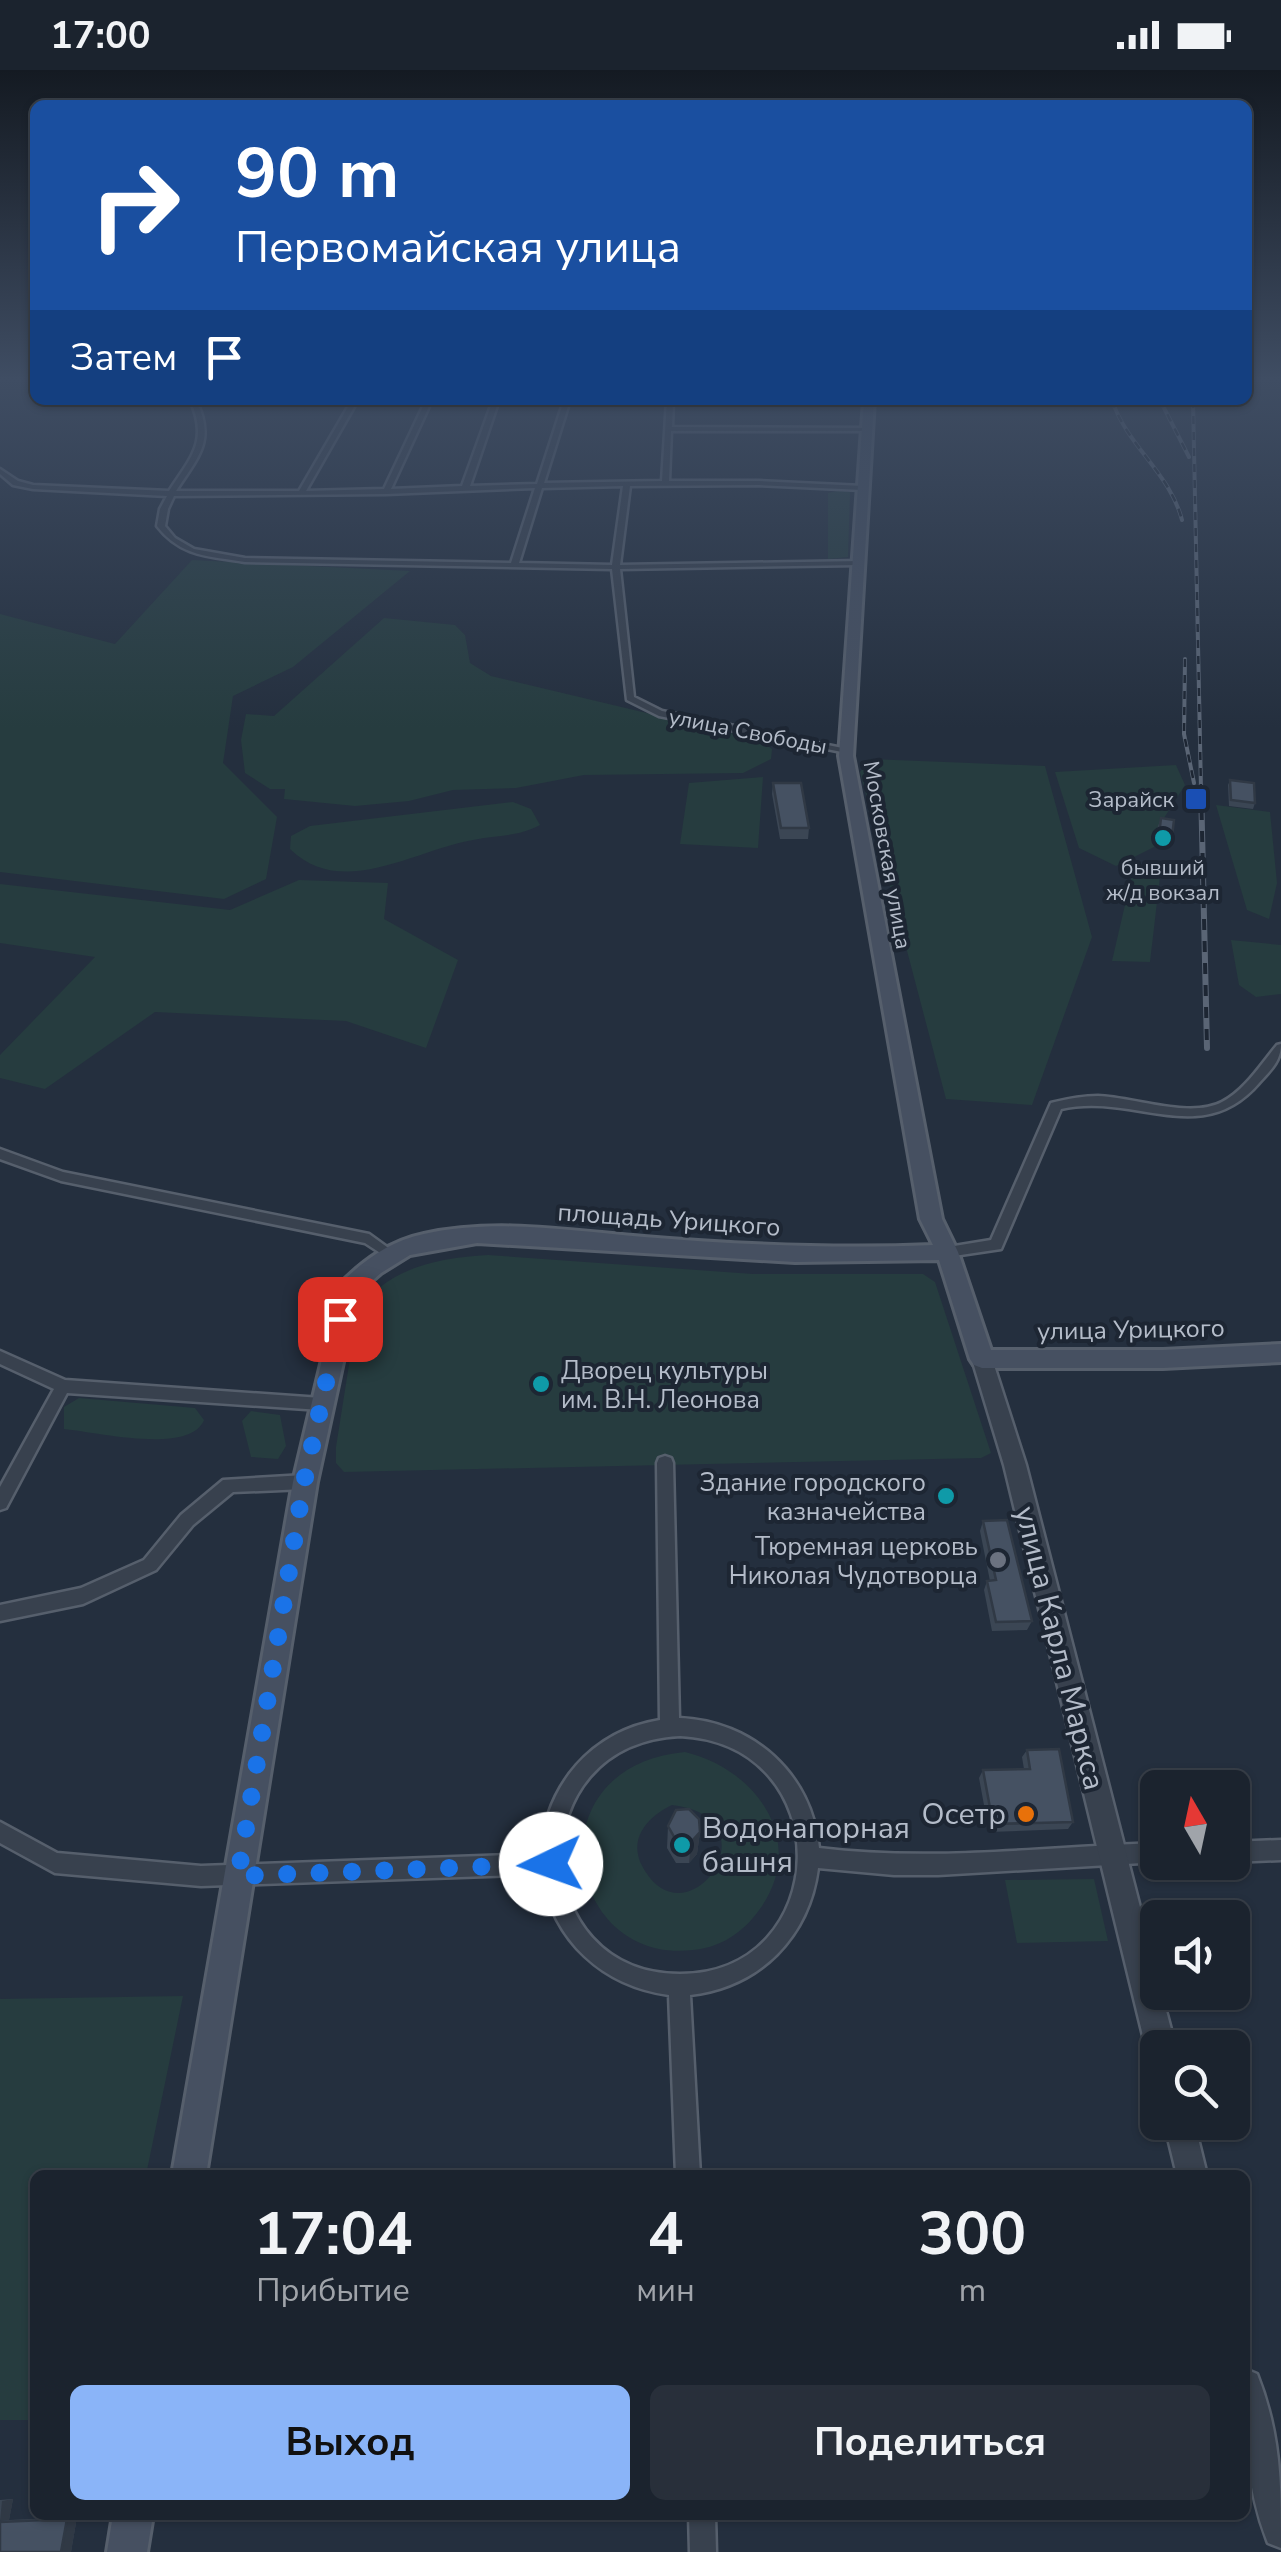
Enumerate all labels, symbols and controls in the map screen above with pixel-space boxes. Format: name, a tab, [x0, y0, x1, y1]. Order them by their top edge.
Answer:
text: 17:00	[50, 10, 151, 61]
text: 90 m	[235, 126, 399, 222]
icon: right	[70, 140, 200, 270]
text: Первомайская улица	[235, 217, 681, 278]
icon: arrive	[197, 330, 252, 385]
text: Затем	[70, 332, 177, 383]
street label: улица Свободы	[666, 702, 829, 762]
street label: Московская улица	[856, 759, 918, 952]
place label: Зарайск	[1088, 785, 1174, 815]
marker: Зарайск	[1183, 786, 1209, 812]
marker: бывший ж/д вокзал	[1152, 827, 1174, 849]
place label: бывший ж/д вокзал	[1106, 853, 1220, 908]
street label: площадь Урицкого	[556, 1195, 782, 1245]
pin	[298, 1277, 383, 1362]
icon: arrive	[313, 1292, 368, 1347]
street label: улица Урицкого	[1037, 1311, 1225, 1349]
place label: Дворец культуры им. В.Н. Леонова	[561, 1354, 768, 1417]
marker: Дворец культуры им. В.Н. Леонова	[530, 1373, 552, 1395]
place label: Здание городского казначейства	[700, 1466, 926, 1529]
marker: Здание городского казначейства	[935, 1485, 957, 1507]
street label: улица Карла Маркса	[1004, 1502, 1115, 1794]
place label: Тюремная церковь Николая Чудотворца	[729, 1530, 978, 1593]
marker: Тюремная церковь Николая Чудотворца	[987, 1549, 1009, 1571]
north arrow	[1140, 1770, 1250, 1880]
map controls	[1140, 1770, 1250, 2140]
place label: Осетр	[921, 1794, 1006, 1835]
marker: Осетр	[1015, 1803, 1037, 1825]
place label: Водонапорная башня	[702, 1808, 910, 1883]
position arrow	[499, 1812, 603, 1916]
marker: Водонапорная башня	[671, 1834, 693, 1856]
button: sound	[1140, 1900, 1250, 2010]
button: search	[1140, 2030, 1250, 2140]
text: 17:04	[254, 2193, 413, 2275]
text: 4	[647, 2193, 683, 2275]
text: 300	[918, 2193, 1026, 2275]
text: Прибытие	[256, 2269, 410, 2312]
text: мин	[636, 2269, 695, 2312]
text: m	[959, 2269, 986, 2312]
button: Выход	[70, 2385, 630, 2500]
button: Поделиться	[650, 2385, 1210, 2500]

